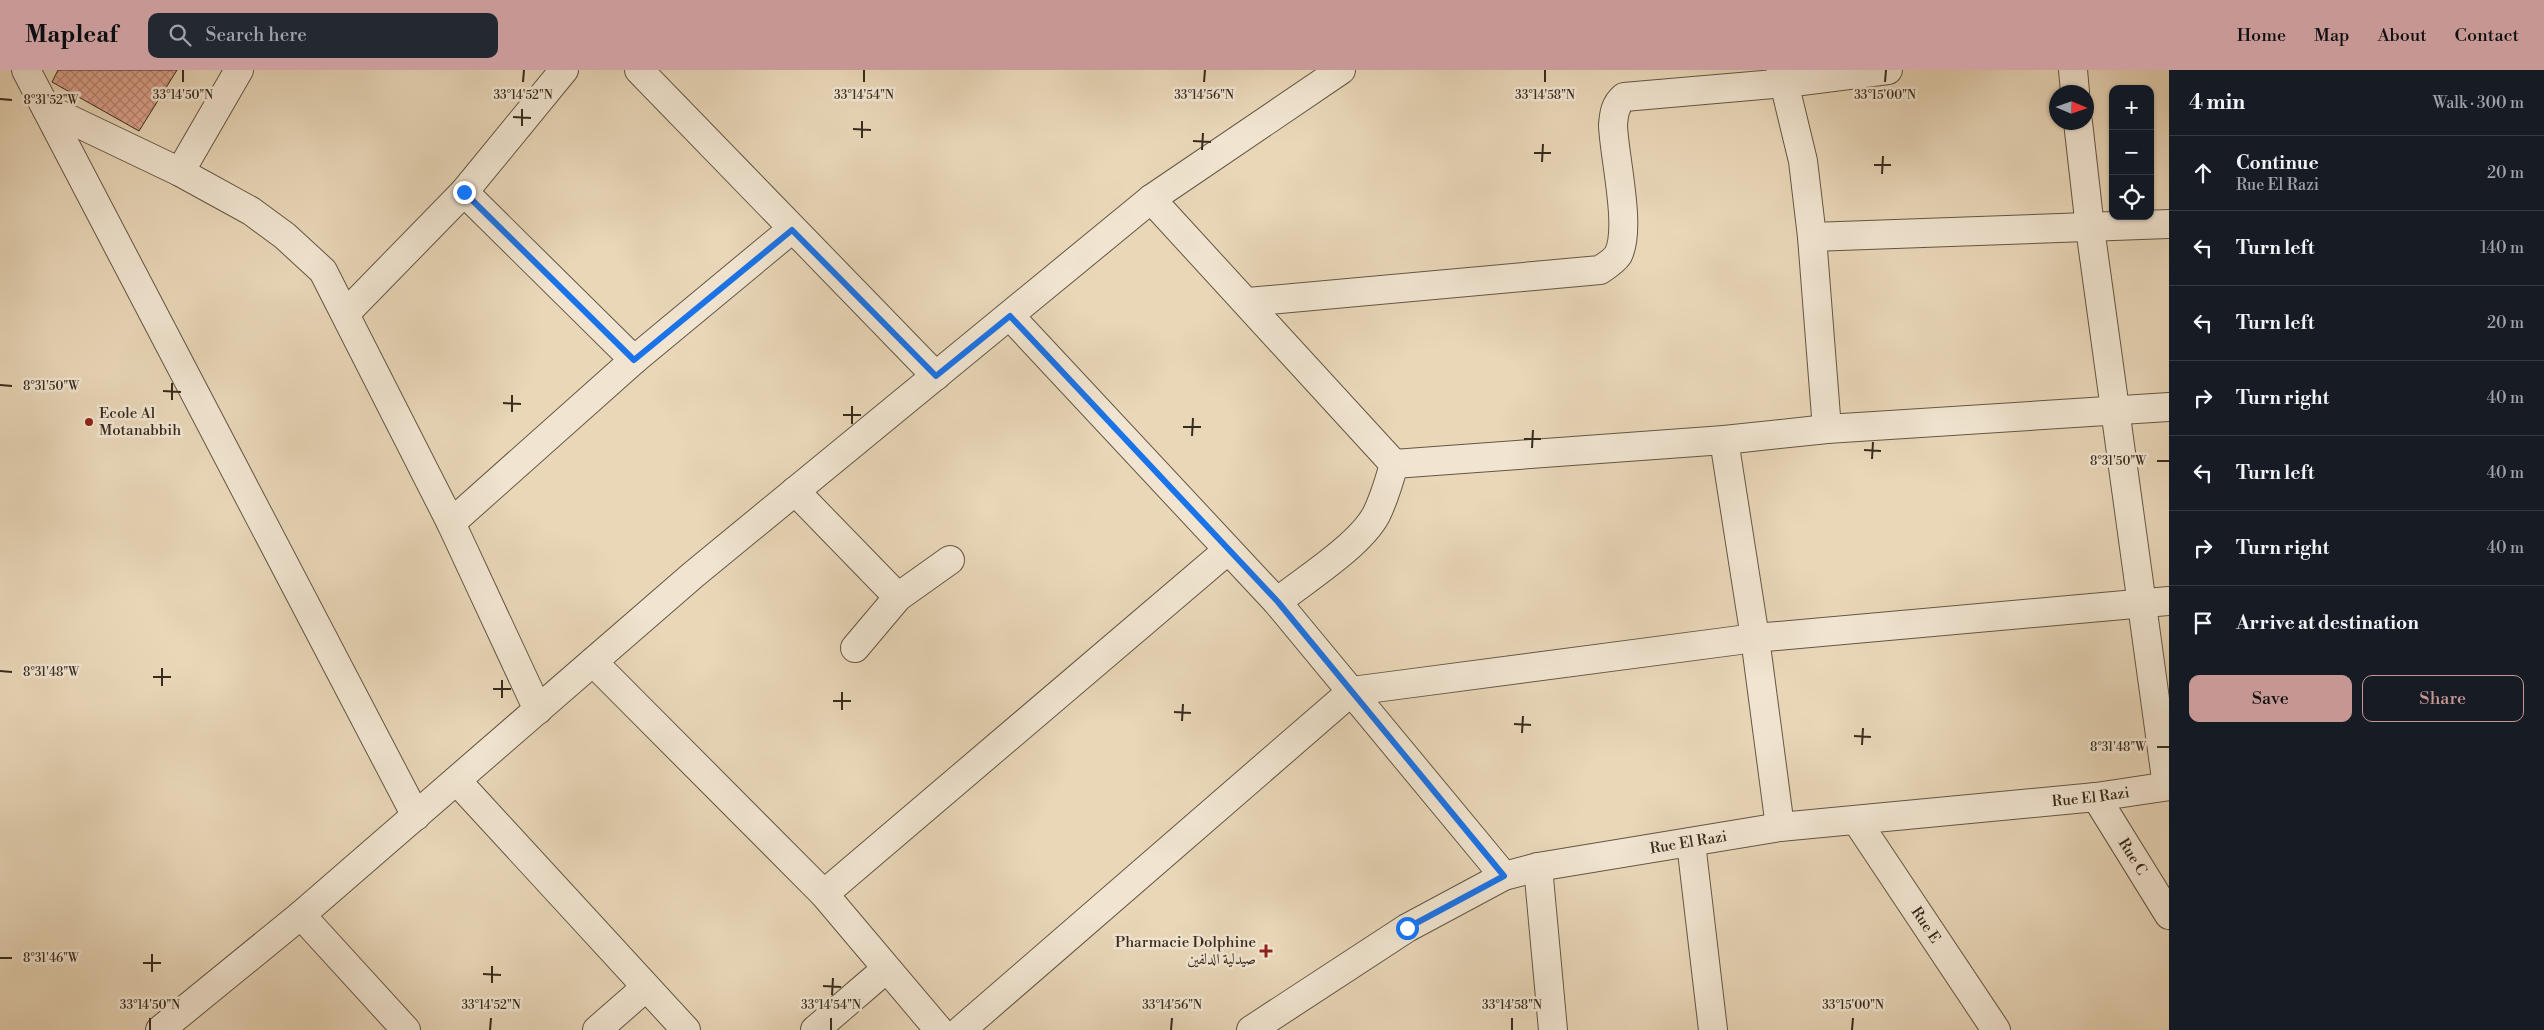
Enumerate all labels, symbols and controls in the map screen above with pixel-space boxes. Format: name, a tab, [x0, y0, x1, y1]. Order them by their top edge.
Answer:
search box	[148, 13, 498, 58]
text: Mapleaf	[25, 20, 118, 50]
icon: search	[166, 21, 194, 49]
text: Search here	[206, 23, 307, 47]
text: Home	[2237, 24, 2286, 47]
text: Map	[2314, 24, 2350, 47]
text: About	[2378, 24, 2427, 47]
text: Contact	[2455, 24, 2519, 47]
north arrow	[2049, 85, 2094, 130]
map controls	[2109, 85, 2154, 220]
button: +	[2109, 85, 2154, 130]
text: 33°14'50"N	[153, 88, 213, 103]
text: 33°14'52"N	[493, 88, 553, 103]
text: 33°14'54"N	[834, 88, 894, 103]
text: 33°14'56"N	[1174, 88, 1234, 103]
text: 33°14'58"N	[1515, 88, 1575, 103]
text: 33°15'00"N	[1854, 88, 1916, 103]
text: 4 min	[2189, 90, 2245, 116]
text: 8°31'52"W	[24, 93, 80, 108]
text: Walk · 300 m	[2433, 93, 2524, 113]
button: −	[2109, 130, 2154, 175]
text: Continue	[2236, 151, 2319, 175]
icon: ahead	[2189, 159, 2217, 187]
text: 20 m	[2487, 163, 2524, 183]
button: locate	[2109, 175, 2154, 220]
text: Rue El Razi	[2236, 175, 2319, 195]
route end	[453, 181, 476, 204]
icon: left	[2189, 234, 2217, 262]
text: Turn left	[2236, 236, 2315, 260]
text: 140 m	[2480, 238, 2524, 258]
icon: left	[2189, 309, 2217, 337]
text: Turn left	[2236, 311, 2315, 335]
text: 20 m	[2487, 313, 2524, 333]
text: 8°31'50"W	[23, 379, 80, 394]
icon: right	[2189, 384, 2217, 412]
text: Turn right	[2236, 386, 2329, 410]
text: 40 m	[2487, 388, 2524, 408]
place label: Ecole Al Motanabbih	[99, 404, 181, 440]
marker: Ecole Al Motanabbih	[83, 416, 95, 428]
text: 8°31'50"W	[2090, 454, 2147, 469]
icon: left	[2189, 459, 2217, 487]
text: Turn left	[2236, 461, 2315, 485]
text: 40 m	[2487, 463, 2524, 483]
icon: right	[2189, 534, 2217, 562]
text: Turn right	[2236, 536, 2329, 560]
text: 40 m	[2487, 538, 2524, 558]
icon: arrive	[2189, 609, 2217, 637]
text: Arrive at destination	[2236, 611, 2419, 635]
text: 8°31'48"W	[23, 665, 80, 680]
button: Save	[2189, 675, 2352, 722]
button: Share	[2362, 675, 2524, 722]
text: 8°31'48"W	[2090, 740, 2147, 755]
street label: Rue El Razi	[2051, 783, 2131, 811]
street label: Rue El Razi	[1648, 827, 1729, 858]
street label: Rue C	[2114, 835, 2151, 879]
street label: Rue E	[1906, 903, 1944, 947]
route start	[1396, 917, 1419, 940]
place label: Pharmacie Dolphine صيدلية الدلفين	[1115, 933, 1256, 969]
marker: Pharmacie Dolphine صيدلية الدلفين	[1260, 945, 1272, 957]
text: 8°31'46"W	[23, 951, 80, 966]
text: 33°14'50"N	[120, 998, 180, 1013]
text: 33°14'52"N	[461, 998, 521, 1013]
text: 33°14'54"N	[801, 998, 861, 1013]
text: 33°14'56"N	[1142, 998, 1202, 1013]
text: 33°14'58"N	[1482, 998, 1542, 1013]
text: 33°15'00"N	[1822, 998, 1884, 1013]

